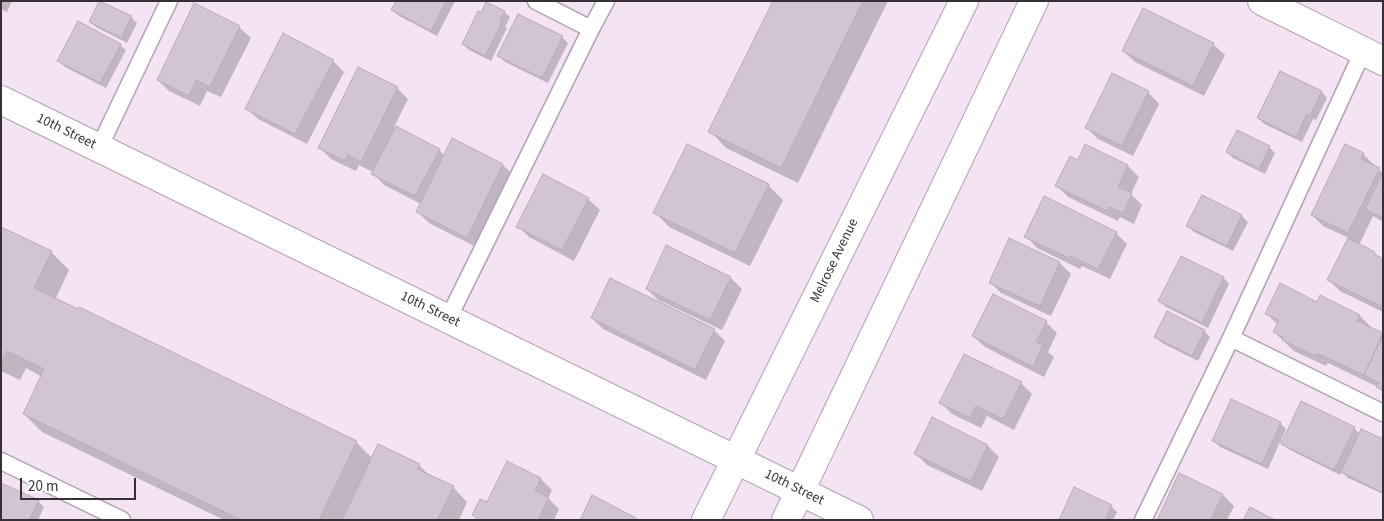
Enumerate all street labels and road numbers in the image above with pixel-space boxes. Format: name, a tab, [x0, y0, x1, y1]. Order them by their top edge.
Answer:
street label: 10th Street	[33, 110, 99, 154]
street label: Melrose Avenue	[807, 216, 863, 306]
street label: 10th Street	[397, 288, 463, 332]
street label: 10th Street	[761, 466, 827, 510]

